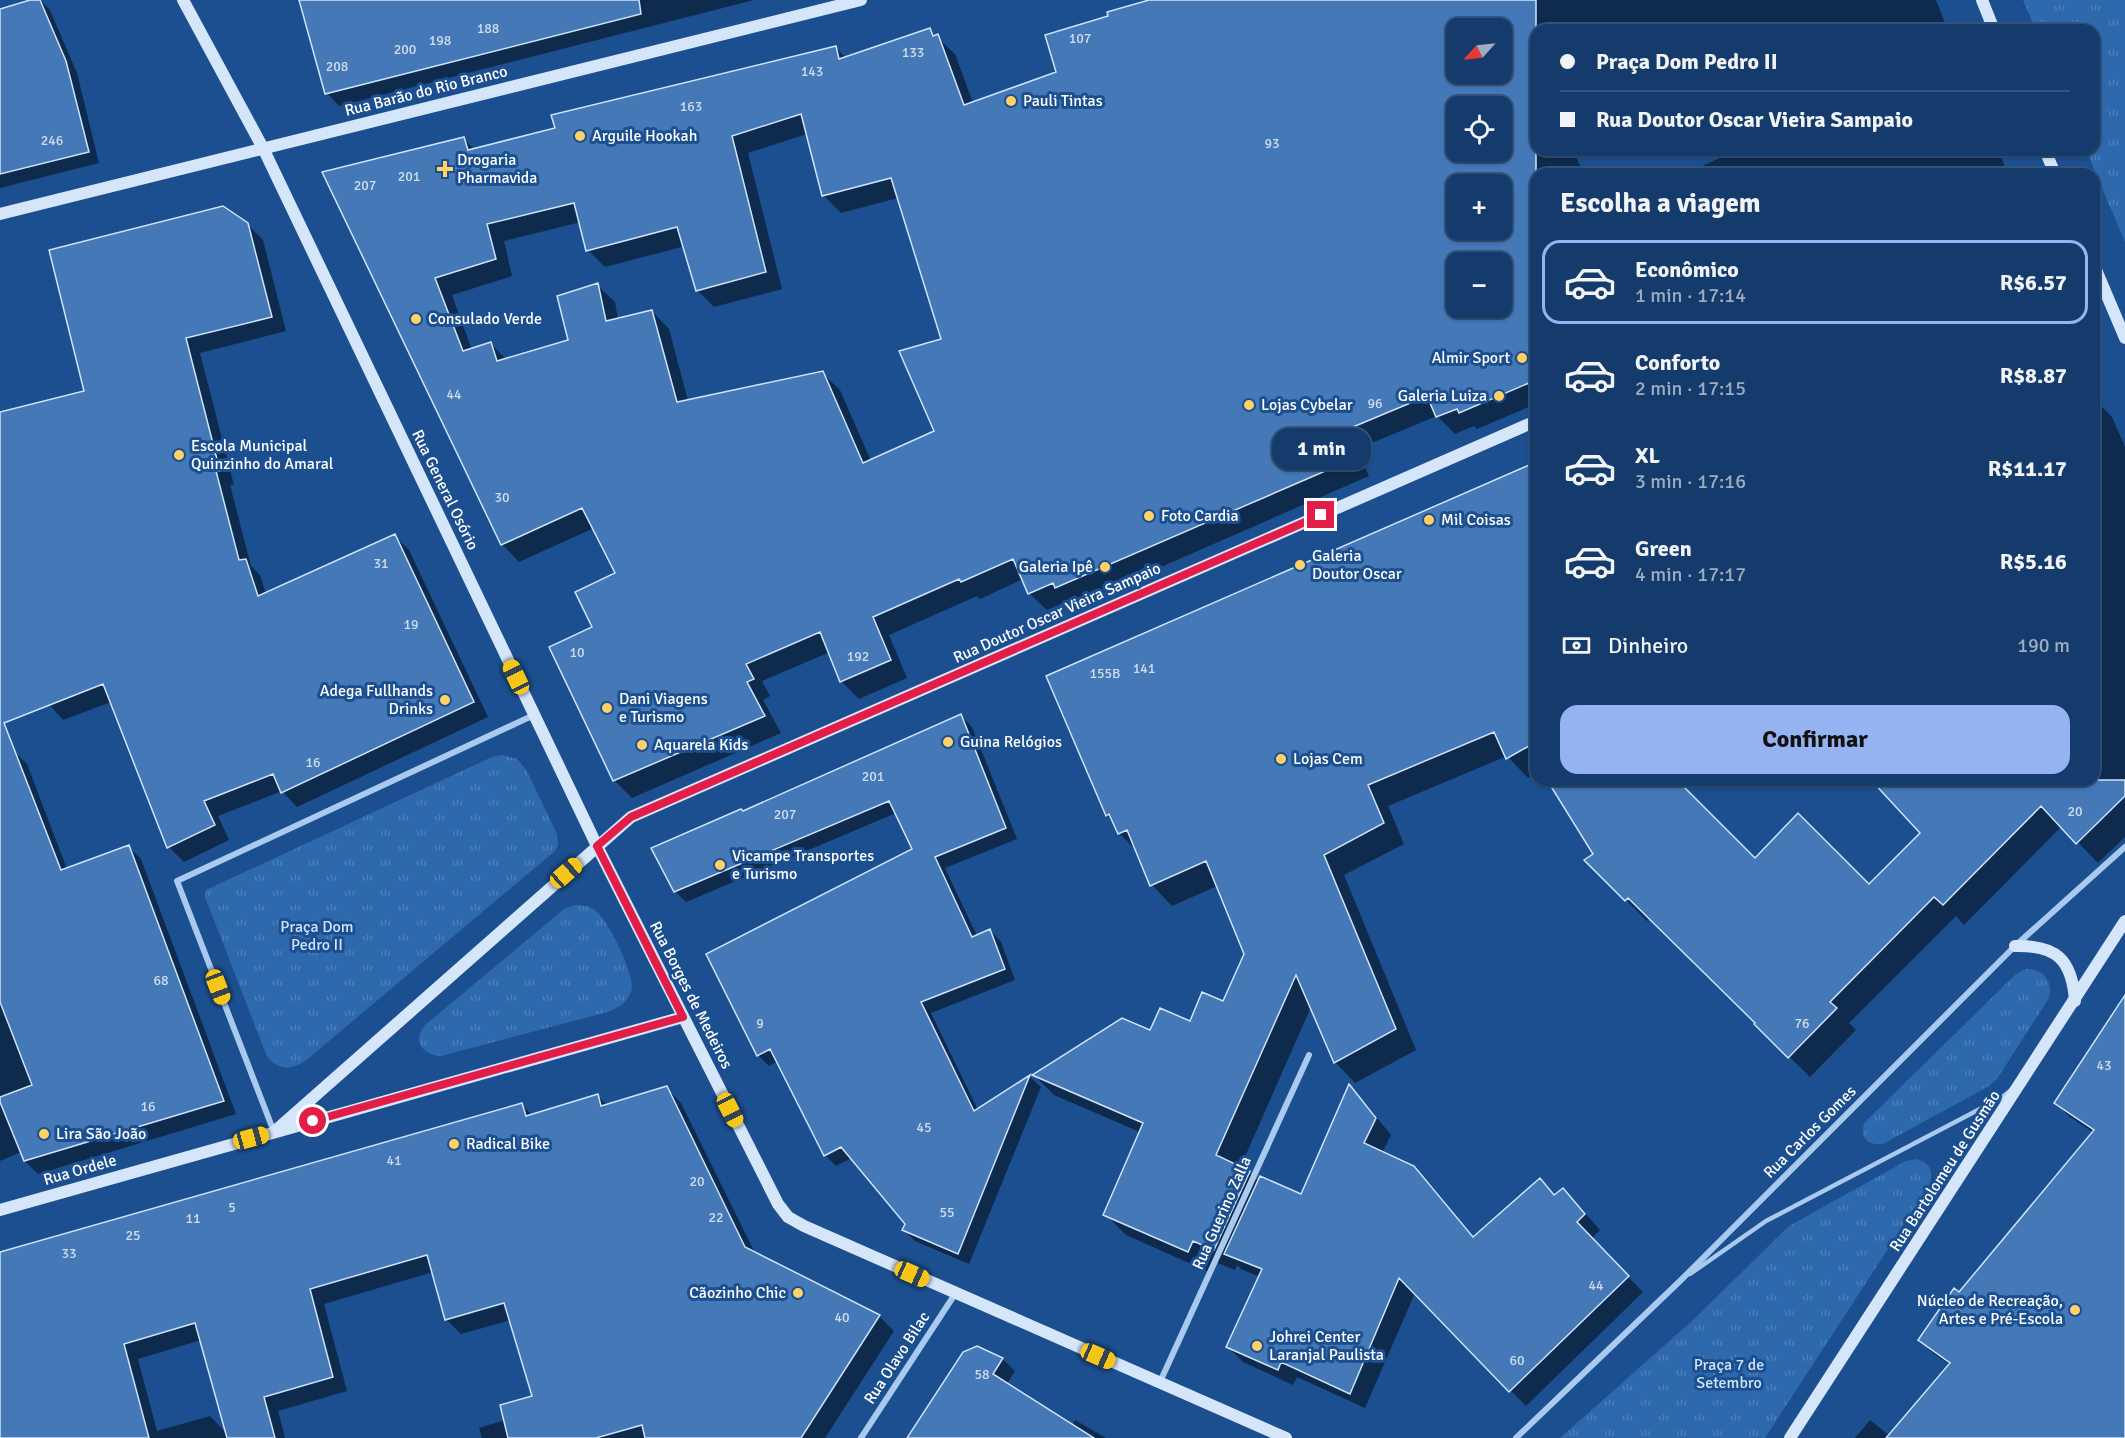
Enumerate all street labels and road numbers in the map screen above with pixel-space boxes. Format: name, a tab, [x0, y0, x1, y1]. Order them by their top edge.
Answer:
street label: Rua Barão do Rio Branco	[343, 61, 509, 121]
street label: Rua General Osório	[407, 427, 483, 553]
street label: Rua Doutor Oscar Vieira Sampaio	[950, 558, 1164, 668]
street label: Rua Borges de Medeiros	[645, 918, 737, 1072]
street label: Rua Carlos Gomes	[1759, 1081, 1861, 1183]
street label: Rua Bartolomeu de Gusmão	[1885, 1087, 2005, 1255]
street label: Rua Ordele	[41, 1150, 119, 1190]
street label: Rua Guerino Zalla	[1188, 1153, 1256, 1273]
street label: Rua Olavo Bilac	[860, 1308, 934, 1408]

